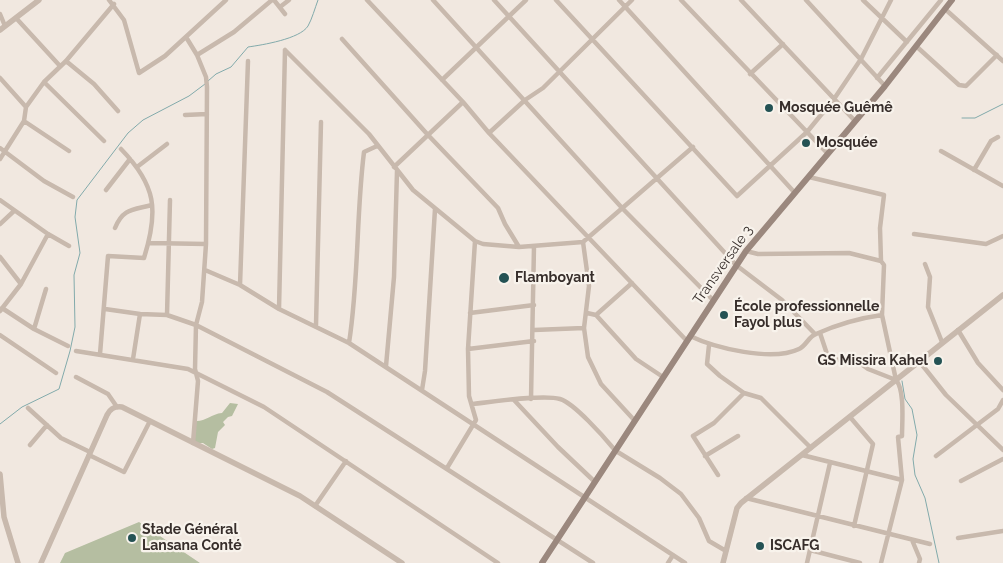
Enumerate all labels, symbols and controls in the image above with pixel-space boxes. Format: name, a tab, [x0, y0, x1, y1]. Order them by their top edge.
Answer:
place label: Mosquée Guêmê	[779, 100, 893, 116]
marker: Mosquée Guêmê	[763, 102, 775, 114]
place label: Mosquée	[816, 135, 878, 151]
marker: Mosquée	[800, 137, 812, 149]
street label: Transversale 3	[690, 222, 756, 308]
place label: Flamboyant	[515, 270, 595, 286]
marker: Flamboyant	[497, 271, 511, 285]
place label: École professionnelle Fayol plus	[734, 299, 879, 332]
marker: École professionnelle Fayol plus	[718, 309, 730, 321]
place label: GS Missira Kahel	[817, 353, 928, 369]
marker: GS Missira Kahel	[932, 355, 944, 367]
place label: Stade Général Lansana Conté	[142, 522, 242, 554]
marker: Stade Général Lansana Conté	[126, 532, 138, 544]
place label: ISCAFG	[770, 538, 819, 554]
marker: ISCAFG	[754, 540, 766, 552]

